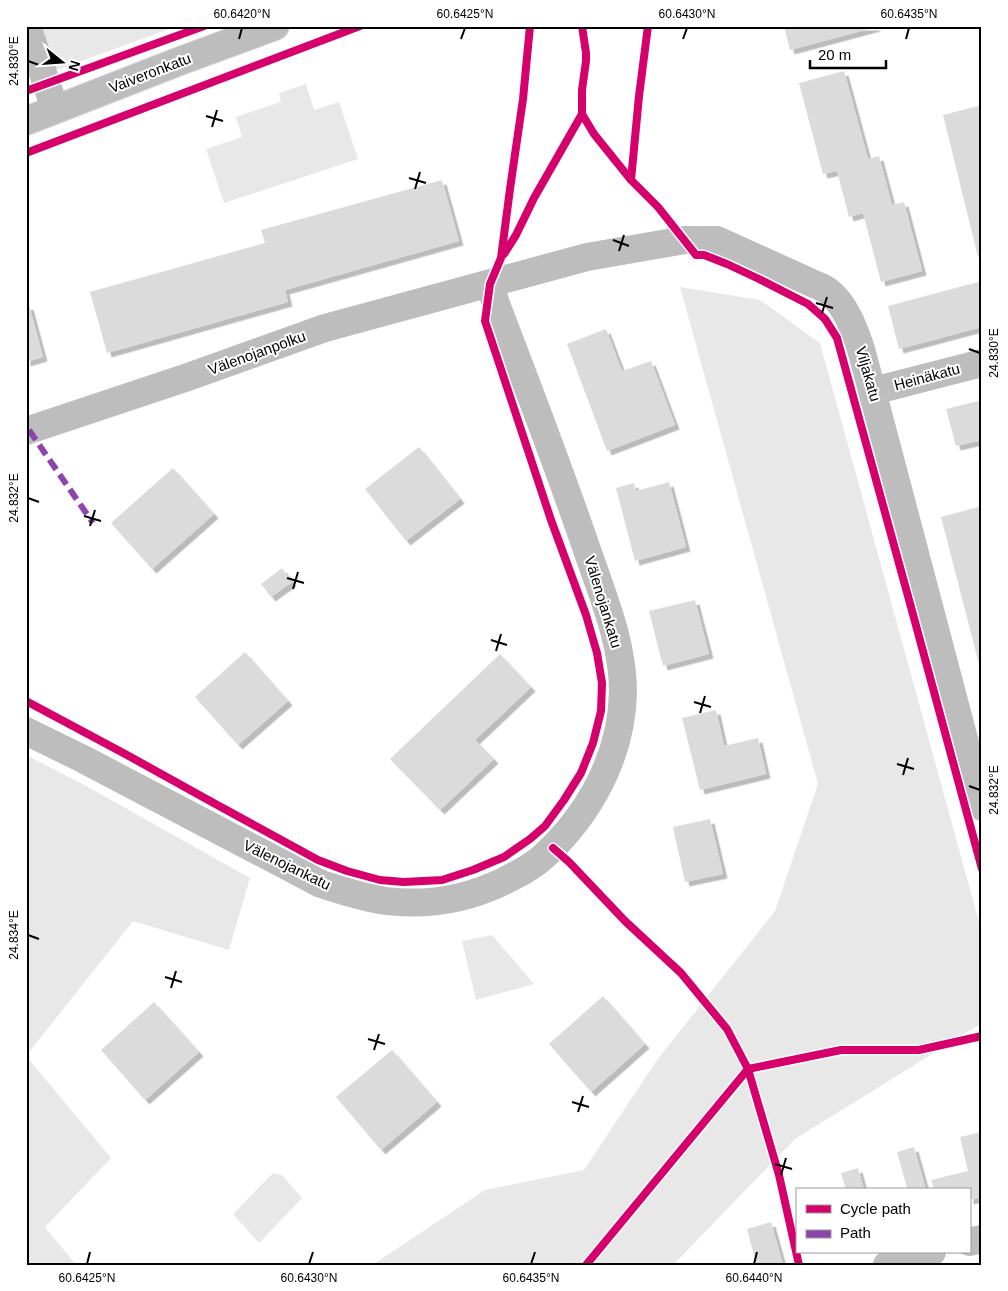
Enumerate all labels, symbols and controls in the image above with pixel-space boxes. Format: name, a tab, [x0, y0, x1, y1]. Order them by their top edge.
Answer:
text: 60.6420°N	[214, 7, 270, 21]
text: 60.6425°N	[437, 7, 493, 21]
text: 60.6430°N	[659, 7, 715, 21]
text: 60.6435°N	[881, 7, 937, 21]
text: 24.830°E	[7, 36, 21, 86]
north arrow	[38, 38, 88, 88]
scale bar	[810, 38, 887, 70]
text: 20 m	[818, 46, 851, 63]
street label: Vaiveronkatu	[106, 49, 193, 96]
text: N	[65, 59, 84, 73]
street label: Välenojanpolku	[206, 327, 308, 378]
text: 24.830°E	[987, 328, 1001, 378]
street label: Viljakatu	[853, 344, 884, 403]
street label: Heinäkatu	[892, 360, 962, 393]
text: 24.832°E	[7, 473, 21, 523]
street label: Välenojankatu	[581, 554, 626, 650]
text: 24.832°E	[987, 765, 1001, 815]
street label: Välenojankatu	[241, 836, 334, 893]
text: 24.834°E	[7, 910, 21, 960]
legend	[796, 1188, 970, 1254]
text: Cycle path	[840, 1200, 911, 1217]
text: Path	[840, 1224, 871, 1241]
text: 60.6425°N	[59, 1271, 115, 1285]
text: 60.6430°N	[281, 1271, 337, 1285]
text: 60.6435°N	[503, 1271, 559, 1285]
text: 60.6440°N	[726, 1271, 782, 1285]

